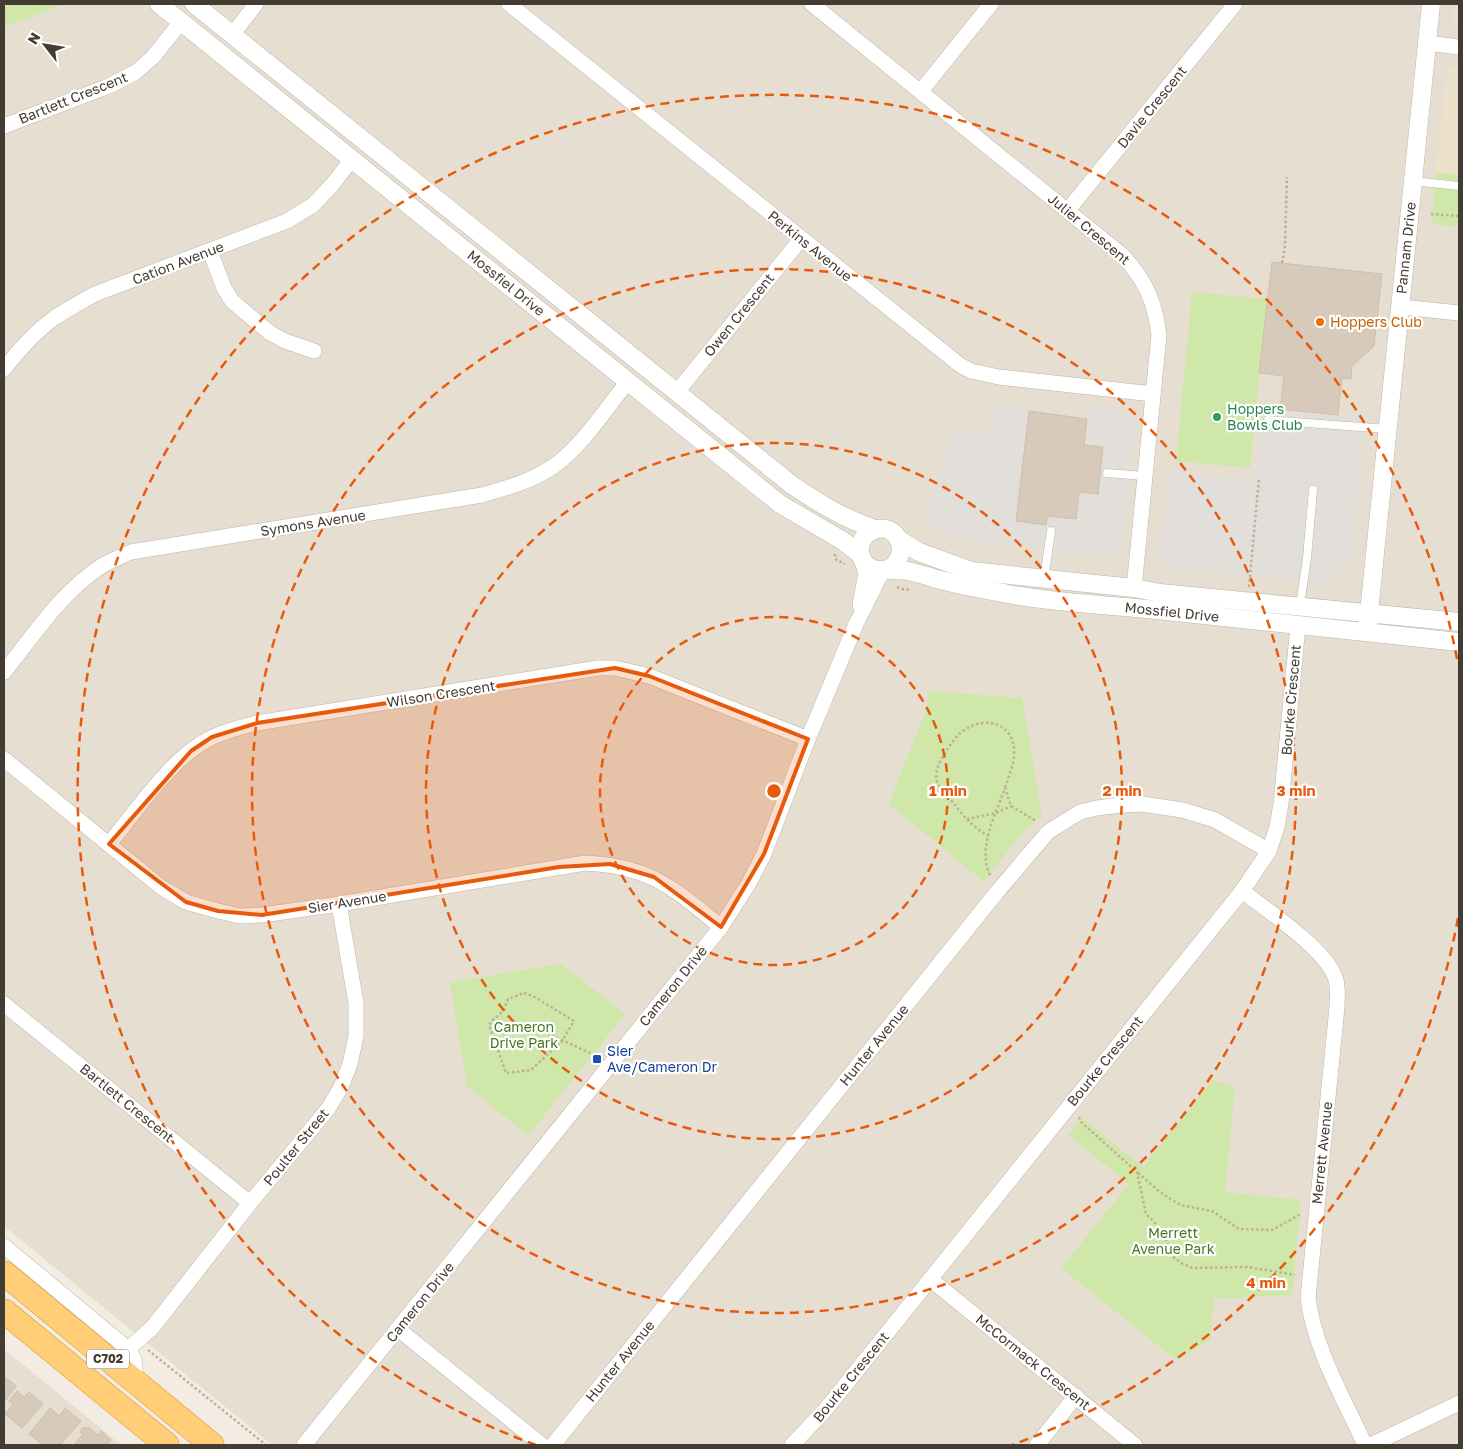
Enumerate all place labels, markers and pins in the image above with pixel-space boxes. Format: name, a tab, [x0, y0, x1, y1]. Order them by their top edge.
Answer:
place label: Hoppers Club	[1330, 313, 1422, 330]
marker: Hoppers Club	[1314, 316, 1326, 328]
place label: Hoppers Bowls Club	[1227, 400, 1302, 433]
marker: Hoppers Bowls Club	[1211, 411, 1223, 423]
centre of rings	[765, 782, 783, 800]
place label: Sier Ave/Cameron Dr	[607, 1042, 718, 1075]
marker: Sier Ave/Cameron Dr	[591, 1053, 603, 1065]

